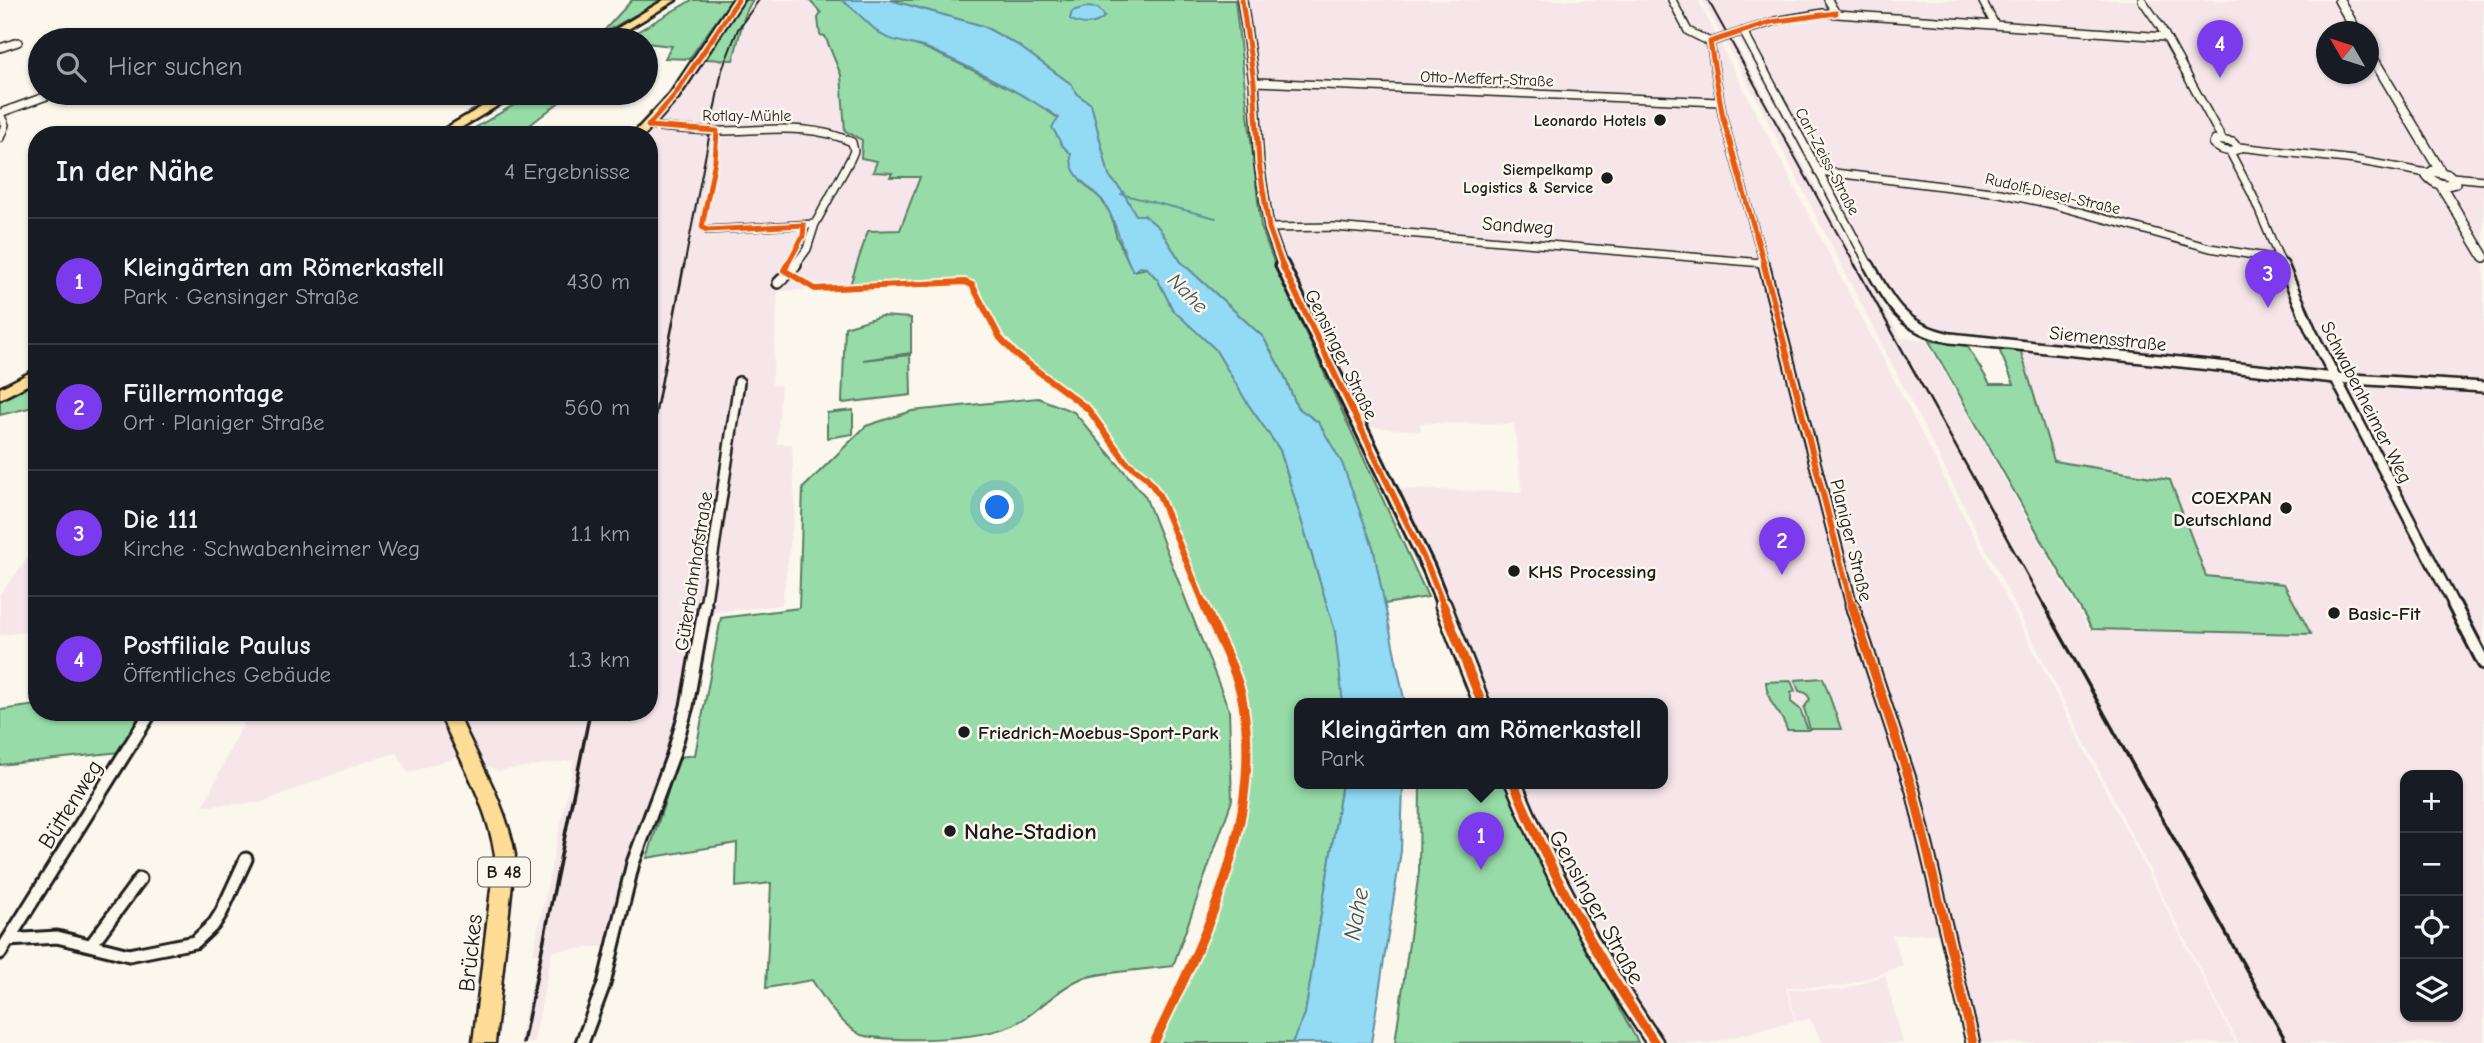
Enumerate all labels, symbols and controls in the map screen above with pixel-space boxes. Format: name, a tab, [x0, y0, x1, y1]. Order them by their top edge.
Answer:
pin: 4	[2197, 20, 2243, 78]
north arrow	[2316, 21, 2379, 84]
search box	[28, 28, 658, 105]
icon: search	[52, 48, 90, 86]
text: Hier suchen	[108, 52, 243, 82]
street label: Otto-Meffert-Straße	[1420, 68, 1554, 90]
street label: Carl-Zeiss-Straße	[1791, 105, 1863, 218]
street label: Rotlay-Mühle	[702, 107, 792, 125]
place label: Leonardo Hotels	[1534, 112, 1646, 130]
marker: Leonardo Hotels	[1652, 112, 1668, 128]
text: In der Nähe	[56, 154, 214, 189]
text: 4 Ergebnisse	[504, 158, 630, 185]
place label: Siempelkamp Logistics & Service	[1463, 161, 1593, 197]
marker: Siempelkamp Logistics & Service	[1599, 170, 1615, 186]
street label: Rudolf-Diesel-Straße	[1983, 170, 2122, 218]
street label: Sandweg	[1482, 213, 1554, 239]
pin: 3	[2245, 250, 2291, 308]
text: Kleingärten am Römerkastell	[123, 253, 444, 283]
text: 1	[74, 268, 84, 295]
text: 430 m	[567, 268, 630, 295]
water label: Nahe	[1163, 268, 1213, 318]
text: Park · Gensinger Straße	[123, 283, 359, 310]
street label: Gensinger Straße	[1300, 286, 1382, 423]
street label: Schwabenheimer Weg	[2316, 318, 2416, 487]
street label: Siemensstraße	[2048, 322, 2168, 356]
text: Füllermontage	[123, 379, 283, 409]
text: 2	[73, 394, 85, 421]
text: 560 m	[564, 394, 630, 421]
text: Ort · Planiger Straße	[123, 409, 325, 436]
street label: Planiger Straße	[1825, 477, 1877, 604]
place label: COEXPAN Deutschland	[2173, 487, 2272, 531]
street label: Güterbahnhofstraße	[671, 490, 717, 652]
your location	[980, 490, 1014, 524]
marker: COEXPAN Deutschland	[2278, 500, 2294, 516]
text: Die 111	[123, 505, 198, 535]
pin: 2	[1759, 517, 1805, 575]
text: 3	[73, 520, 85, 547]
text: 1.1 km	[570, 520, 630, 547]
text: Kirche · Schwabenheimer Weg	[123, 535, 420, 562]
place label: KHS Processing	[1528, 561, 1657, 583]
marker: KHS Processing	[1506, 563, 1522, 579]
place label: Basic-Fit	[2348, 603, 2421, 625]
marker: Basic-Fit	[2326, 605, 2342, 621]
text: Postfiliale Paulus	[123, 631, 311, 661]
text: 4	[74, 646, 84, 673]
text: 1.3 km	[568, 646, 630, 673]
text: Öffentliches Gebäude	[123, 661, 331, 688]
popup	[1294, 698, 1668, 789]
text: Kleingärten am Römerkastell	[1320, 715, 1642, 745]
place label: Friedrich-Moebus-Sport-Park	[978, 722, 1219, 744]
marker: Friedrich-Moebus-Sport-Park	[956, 724, 972, 740]
text: Park	[1320, 745, 1364, 772]
street label: Büttenweg	[33, 755, 108, 854]
map controls	[2400, 770, 2463, 1022]
button: +	[2400, 770, 2463, 833]
pin: 1	[1458, 812, 1504, 870]
place label: Nahe-Stadion	[964, 818, 1097, 845]
marker: Nahe-Stadion	[942, 823, 958, 839]
street label: Gensinger Straße	[1543, 825, 1650, 989]
button: −	[2400, 833, 2463, 896]
road number: B 48	[478, 858, 530, 886]
water label: Nahe	[1338, 885, 1374, 943]
button: locate	[2400, 896, 2463, 959]
street label: Brückes	[453, 913, 488, 993]
button: layers	[2400, 959, 2463, 1022]

